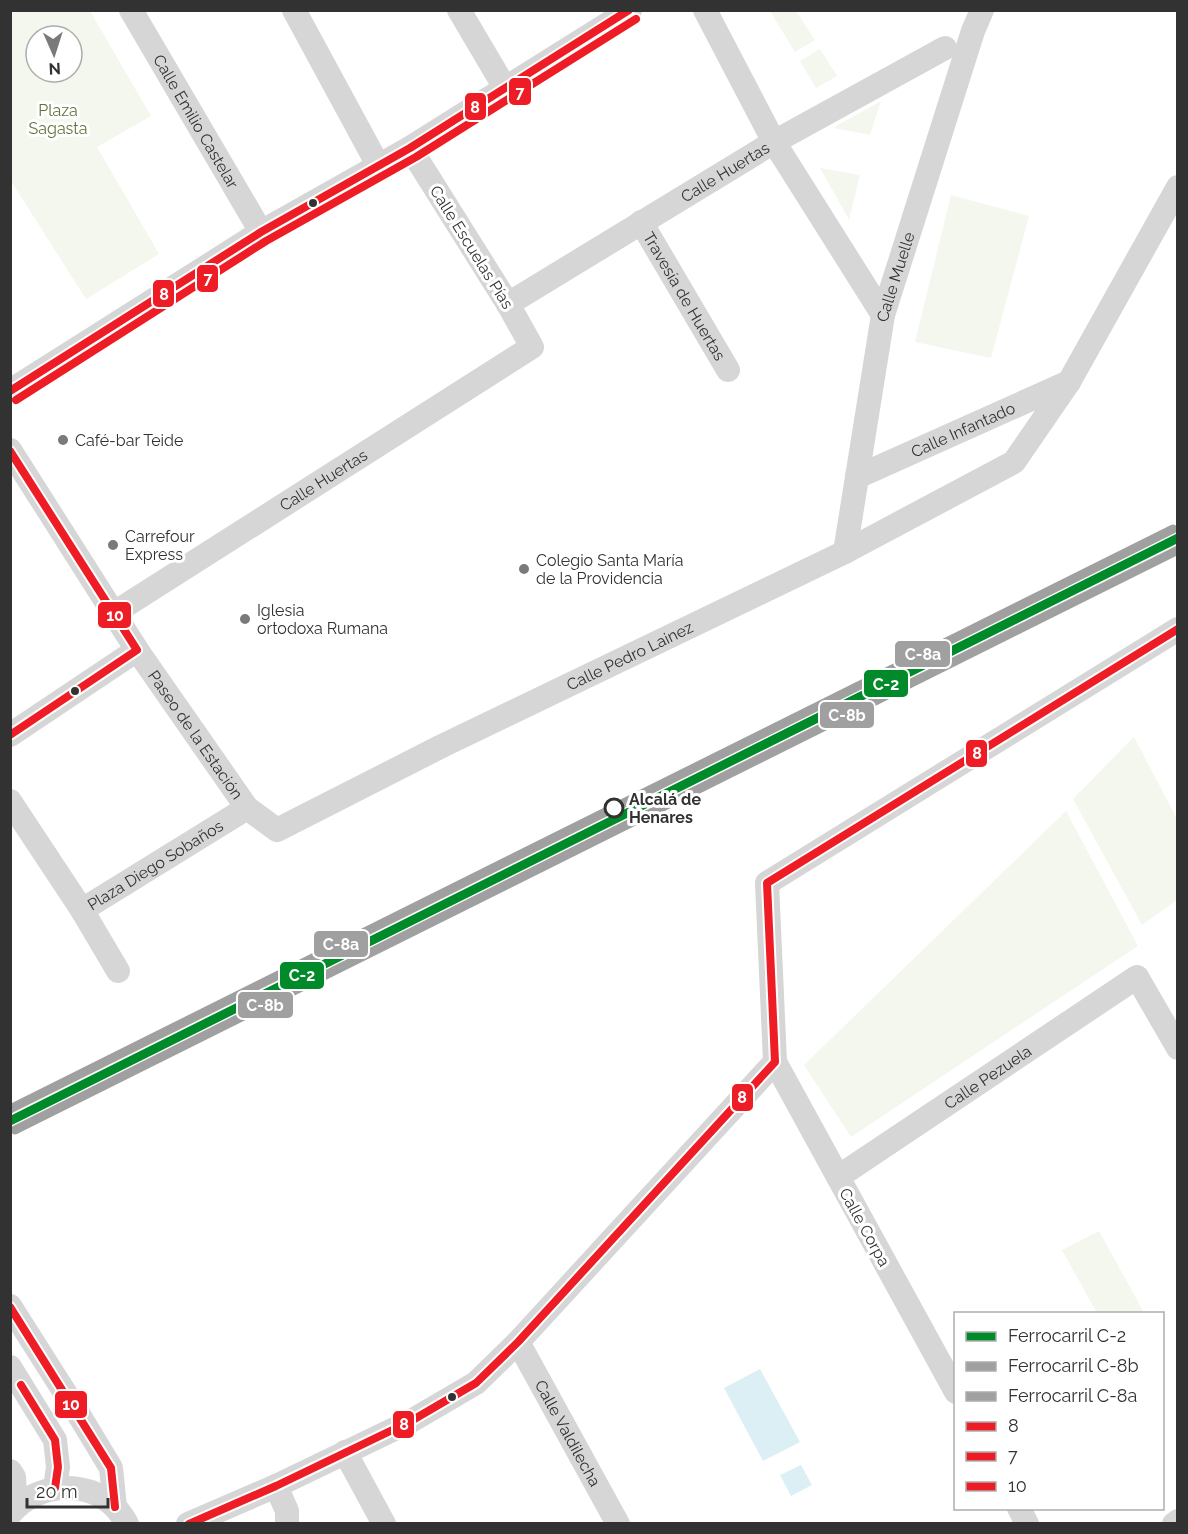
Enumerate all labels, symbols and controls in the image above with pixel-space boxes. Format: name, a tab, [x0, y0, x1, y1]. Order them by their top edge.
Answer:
north arrow	[24, 24, 84, 84]
street label: Calle Emilio Castelar	[149, 51, 243, 192]
text: N	[48, 59, 61, 78]
line badge: 7	[508, 77, 532, 106]
text: 7	[516, 83, 525, 102]
line badge: 8	[464, 92, 487, 121]
text: 8	[470, 98, 480, 117]
park label: Plaza Sagasta	[29, 101, 87, 138]
street label: Calle Huertas	[677, 138, 773, 206]
street label: Calle Escuelas Pías	[426, 182, 517, 313]
unlabelled marker	[307, 197, 319, 209]
street label: Travesía de Huertas	[639, 229, 729, 364]
street label: Calle Muelle	[873, 230, 919, 323]
line badge: 7	[196, 264, 219, 293]
text: 7	[204, 269, 213, 288]
line badge: 8	[152, 279, 175, 308]
text: 8	[159, 285, 169, 304]
street label: Calle Infantado	[908, 398, 1018, 462]
place label: Café-bar Teide	[75, 431, 183, 450]
marker: Café-bar Teide	[56, 433, 70, 447]
street label: Calle Huertas	[276, 445, 371, 515]
place label: Carrefour Express	[125, 527, 195, 564]
marker: Carrefour Express	[106, 538, 120, 552]
place label: Colegio Santa María de la Providencia	[536, 551, 684, 588]
marker: Colegio Santa María de la Providencia	[517, 562, 531, 576]
line badge: 10	[97, 601, 132, 629]
place label: Iglesia ortodoxa Rumana	[257, 601, 388, 638]
text: 10	[106, 606, 124, 625]
marker: Iglesia ortodoxa Rumana	[238, 612, 252, 626]
street label: Calle Pedro Lainez	[563, 618, 696, 695]
line badge: C-8a	[894, 640, 951, 668]
text: C-8a	[905, 645, 941, 664]
street label: Paseo de la Estación	[144, 667, 247, 803]
line badge: C-2	[863, 669, 909, 698]
text: C-2	[873, 675, 899, 694]
unlabelled marker	[69, 685, 81, 697]
line badge: C-8b	[819, 701, 875, 729]
text: C-8b	[828, 706, 866, 725]
line badge: 8	[965, 739, 988, 768]
text: 8	[972, 744, 982, 763]
place label: Alcalá de Henares	[629, 790, 701, 827]
marker: Alcalá de Henares	[604, 798, 624, 818]
street label: Plaza Diego Sobaños	[84, 816, 227, 914]
line badge: C-8a	[313, 930, 369, 958]
text: C-8a	[323, 935, 359, 954]
line badge: C-2	[279, 961, 325, 990]
text: C-2	[289, 966, 315, 985]
line badge: C-8b	[237, 991, 294, 1019]
text: C-8b	[246, 996, 284, 1015]
street label: Calle Pezuela	[941, 1041, 1035, 1113]
line badge: 8	[731, 1083, 754, 1112]
text: 8	[737, 1088, 747, 1107]
street label: Calle Corpa	[835, 1185, 894, 1270]
legend	[954, 1312, 1164, 1510]
text: Ferrocarril C-2	[1008, 1325, 1126, 1346]
text: Ferrocarril C-8b	[1008, 1355, 1139, 1376]
street label: Calle Valdilecha	[531, 1377, 605, 1490]
text: Ferrocarril C-8a	[1008, 1385, 1137, 1406]
line badge: 10	[54, 1390, 88, 1419]
unlabelled marker	[446, 1391, 458, 1403]
text: 10	[62, 1395, 80, 1414]
line badge: 8	[392, 1410, 415, 1439]
text: 8	[399, 1415, 409, 1434]
text: 8	[1008, 1415, 1019, 1436]
text: 7	[1008, 1445, 1018, 1466]
scale bar	[27, 1471, 108, 1509]
text: 10	[1008, 1475, 1027, 1496]
text: 20 m	[36, 1481, 78, 1502]

